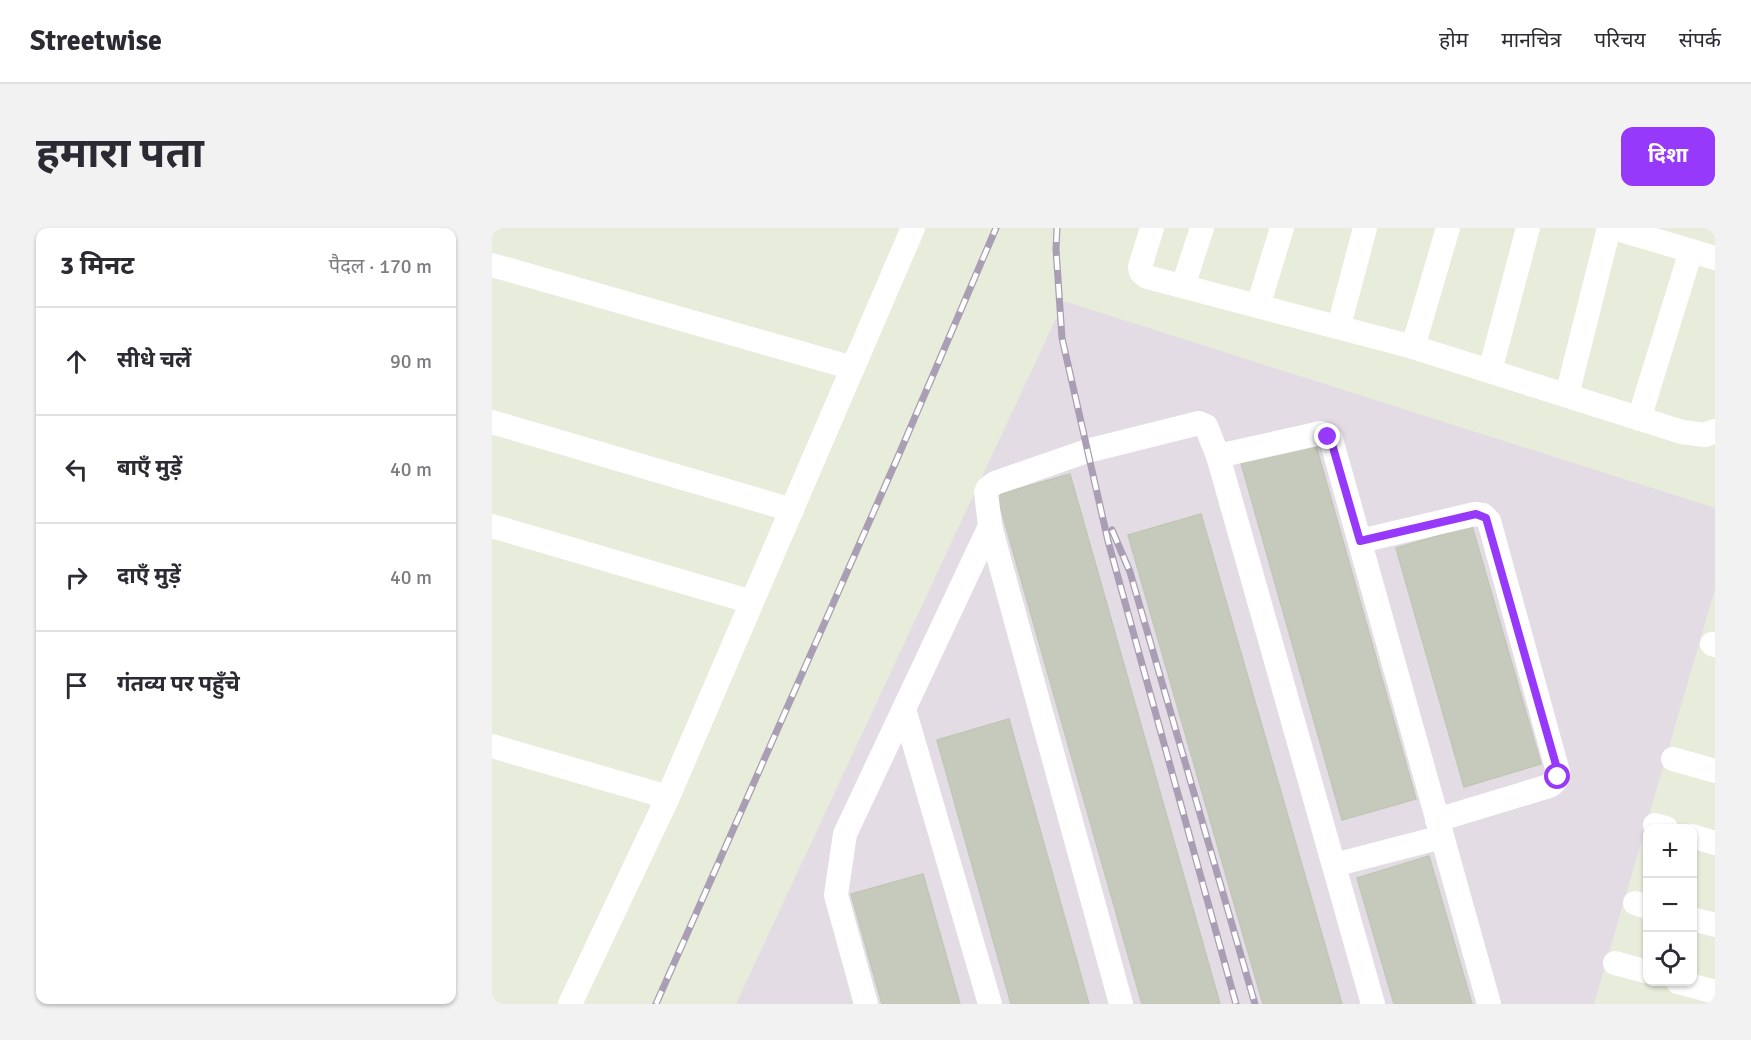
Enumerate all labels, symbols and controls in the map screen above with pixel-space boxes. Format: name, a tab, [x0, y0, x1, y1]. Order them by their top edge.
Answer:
text: Streetwise	[30, 24, 162, 58]
text: होम	[1439, 27, 1468, 53]
text: मानचित्र	[1501, 27, 1561, 53]
text: परिचय	[1594, 27, 1646, 53]
text: संपर्क	[1679, 27, 1721, 53]
button: दिशा	[1621, 127, 1715, 186]
text: हमारा पता	[36, 128, 204, 179]
text: 3 मिनट	[60, 250, 134, 282]
text: पैदल · 170 m	[329, 254, 432, 279]
icon: ahead	[60, 345, 93, 378]
text: सीधे चलें	[117, 346, 191, 373]
text: 90 m	[390, 349, 432, 374]
route end	[1314, 423, 1340, 449]
icon: left	[60, 453, 93, 486]
text: बाएँ मुड़ें	[117, 454, 182, 481]
text: 40 m	[390, 457, 432, 482]
icon: right	[60, 561, 93, 594]
text: दाएँ मुड़ें	[117, 562, 181, 589]
text: 40 m	[390, 565, 432, 590]
icon: arrive	[60, 669, 93, 702]
text: गंतव्य पर पहुँचे	[117, 670, 240, 697]
route start	[1544, 763, 1570, 789]
map controls	[1643, 824, 1697, 986]
button: +	[1643, 824, 1697, 878]
button: −	[1643, 878, 1697, 932]
button: locate	[1643, 932, 1697, 986]

